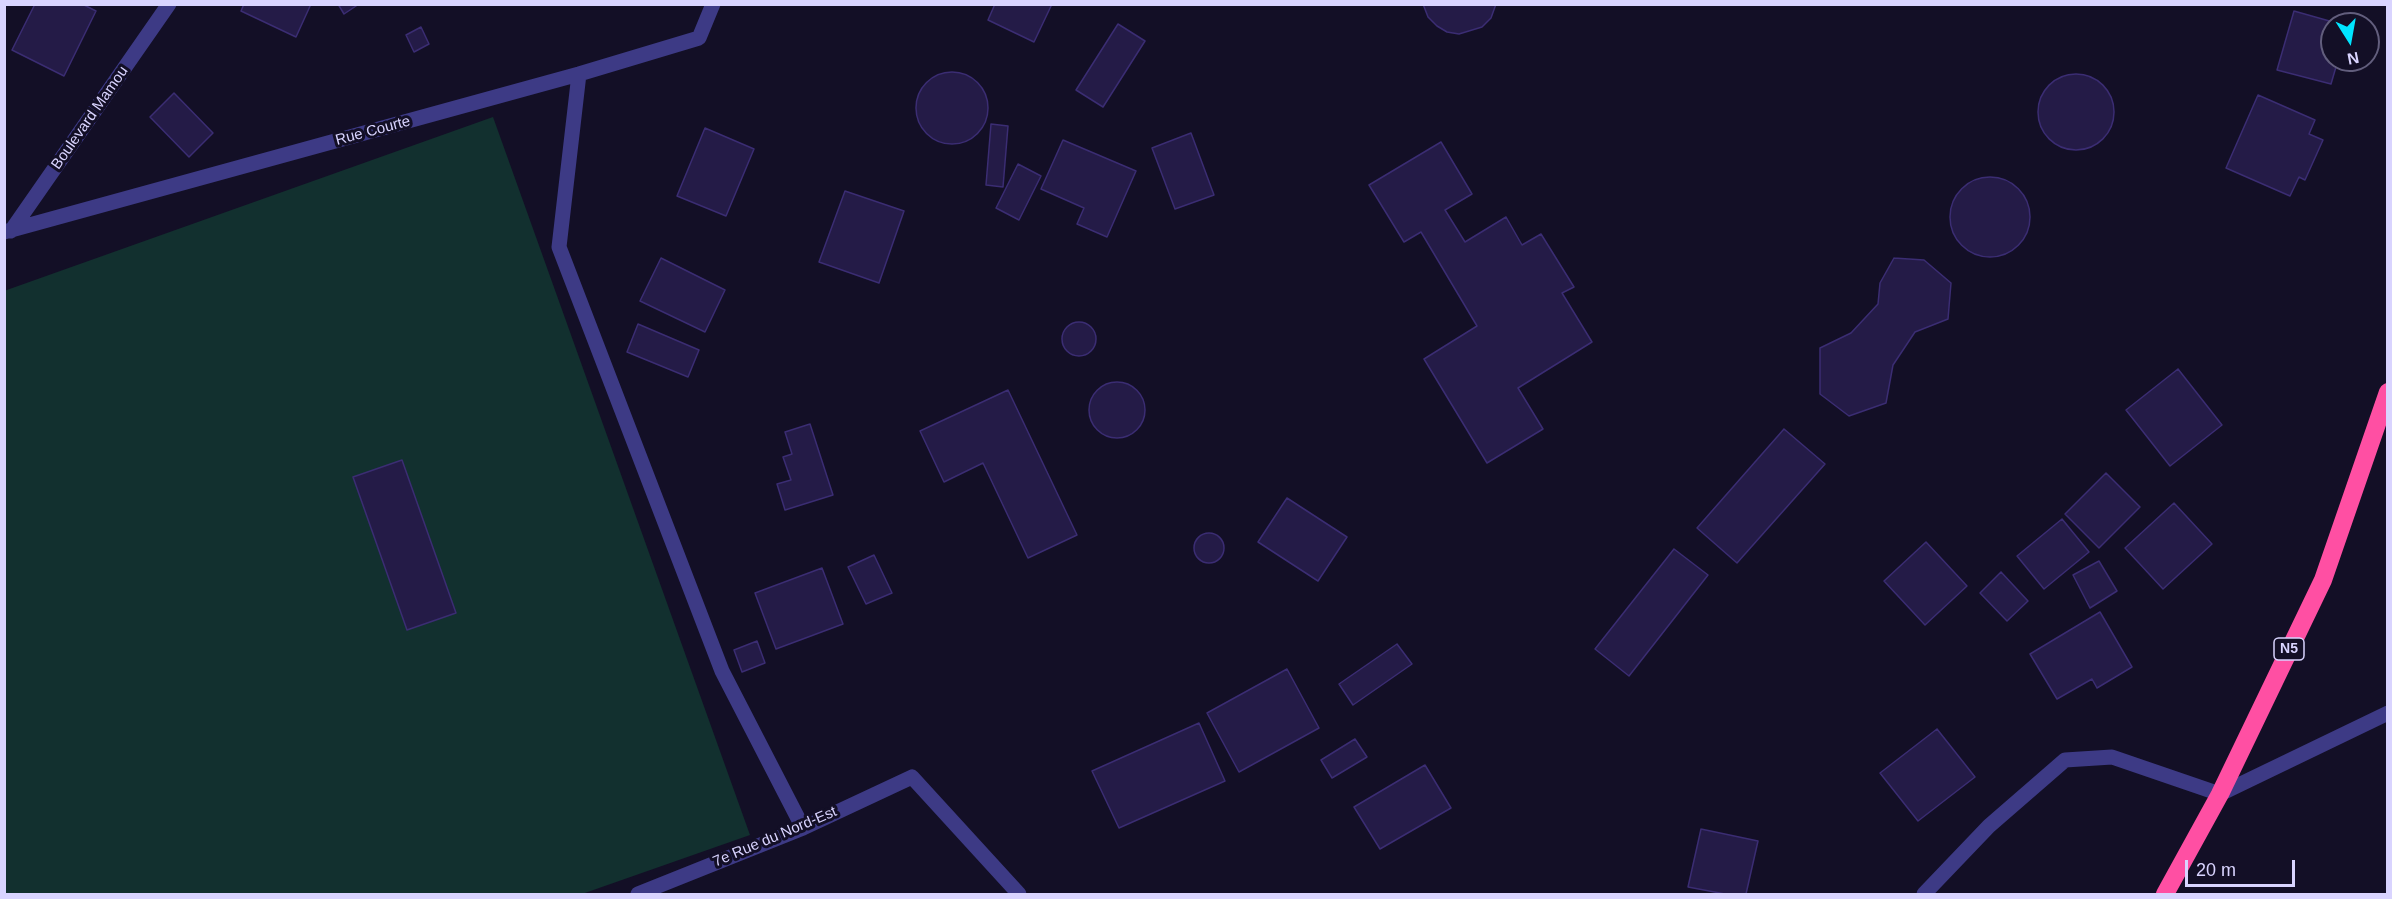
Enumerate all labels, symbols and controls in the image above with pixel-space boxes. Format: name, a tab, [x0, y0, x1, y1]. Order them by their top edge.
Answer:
north arrow	[2320, 12, 2380, 72]
text: N	[2346, 49, 2360, 68]
street label: Boulevard Mamou	[48, 63, 132, 173]
street label: Rue Courte	[334, 112, 412, 150]
road number: N5	[2274, 638, 2304, 660]
street label: 7e Rue du Nord-Est	[710, 803, 840, 871]
scale bar	[2188, 848, 2298, 886]
text: 20 m	[2196, 860, 2236, 880]

